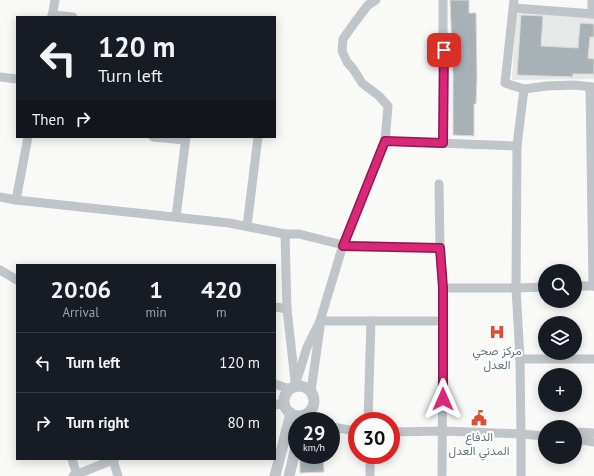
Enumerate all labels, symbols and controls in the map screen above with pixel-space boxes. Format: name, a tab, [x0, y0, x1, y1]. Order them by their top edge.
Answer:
text: 120 m	[98, 28, 175, 65]
icon: left	[32, 32, 84, 84]
pin	[427, 33, 461, 67]
icon: arrive	[433, 39, 455, 61]
text: Turn left	[98, 64, 163, 87]
icon: right	[72, 108, 94, 130]
text: Then	[32, 110, 64, 129]
map controls	[538, 264, 582, 464]
button: search	[538, 264, 582, 308]
text: 20:06	[50, 274, 111, 305]
text: 1	[149, 274, 163, 305]
text: 420	[201, 274, 242, 305]
text: Arrival	[63, 304, 99, 321]
text: min	[145, 304, 167, 321]
text: m	[216, 304, 227, 321]
button: layers	[538, 316, 582, 360]
hospital icon: مركز صحي العدل	[488, 323, 506, 341]
place label: مركز صحي العدل	[472, 343, 522, 373]
icon: left	[32, 352, 54, 374]
text: Turn left	[66, 353, 120, 372]
text: 120 m	[219, 353, 260, 372]
button: +	[538, 368, 582, 412]
position arrow	[422, 378, 464, 420]
public building icon: الدفاع المدني العدل	[470, 409, 488, 427]
icon: right	[32, 412, 54, 434]
speed limit sign: 30	[348, 412, 400, 464]
text: Turn right	[66, 413, 129, 432]
text: 80 m	[227, 413, 260, 432]
text: 29	[303, 420, 325, 446]
button: −	[538, 420, 582, 464]
place label: الدفاع المدني العدل	[448, 429, 510, 461]
text: km/h	[303, 441, 325, 454]

